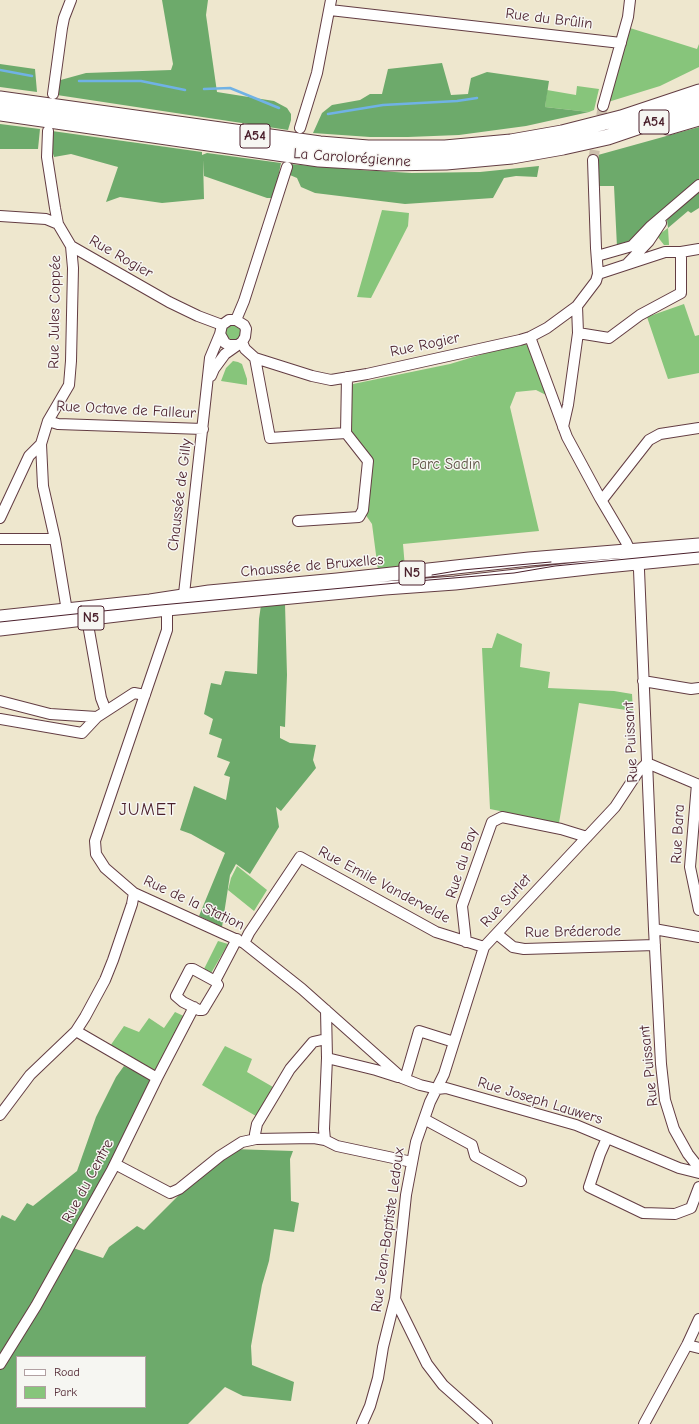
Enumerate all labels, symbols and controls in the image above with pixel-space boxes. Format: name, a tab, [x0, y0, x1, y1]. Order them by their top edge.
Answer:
street label: Rue du Brûlin	[504, 5, 594, 33]
road number: A54	[639, 110, 669, 134]
road number: A54	[240, 124, 270, 148]
street label: La Carolorégienne	[293, 145, 411, 171]
street label: Rue Rogier	[86, 232, 156, 282]
street label: Rue Jules Coppée	[45, 255, 65, 369]
street label: Rue Rogier	[389, 329, 461, 361]
street label: Rue Octave de Falleur	[56, 397, 196, 423]
street label: Chaussée de Gilly	[164, 438, 196, 552]
park label: Parc Sadin	[412, 456, 480, 474]
street label: Chaussée de Bruxelles	[240, 551, 384, 581]
road number: N5	[399, 561, 425, 585]
road number: N5	[78, 606, 104, 630]
street label: Rue Puissant	[620, 701, 642, 783]
district label: JUMET	[119, 800, 177, 820]
street label: Rue Bara	[667, 804, 689, 864]
street label: Rue du Bay	[442, 825, 482, 901]
street label: Rue Emile Vandervelde	[315, 843, 453, 927]
street label: Rue Surlet	[477, 871, 535, 931]
street label: Rue de la Station	[141, 872, 247, 934]
street label: Rue Bréderode	[525, 922, 621, 942]
street label: Rue Puissant	[636, 1025, 662, 1107]
street label: Rue Joseph Lauwers	[475, 1073, 605, 1129]
street label: Rue du Centre	[58, 1136, 118, 1226]
street label: Rue Jean-Baptiste Ledoux	[368, 1146, 408, 1314]
legend	[16, 1356, 146, 1408]
text: Road	[54, 1365, 80, 1379]
text: Park	[54, 1385, 77, 1399]

